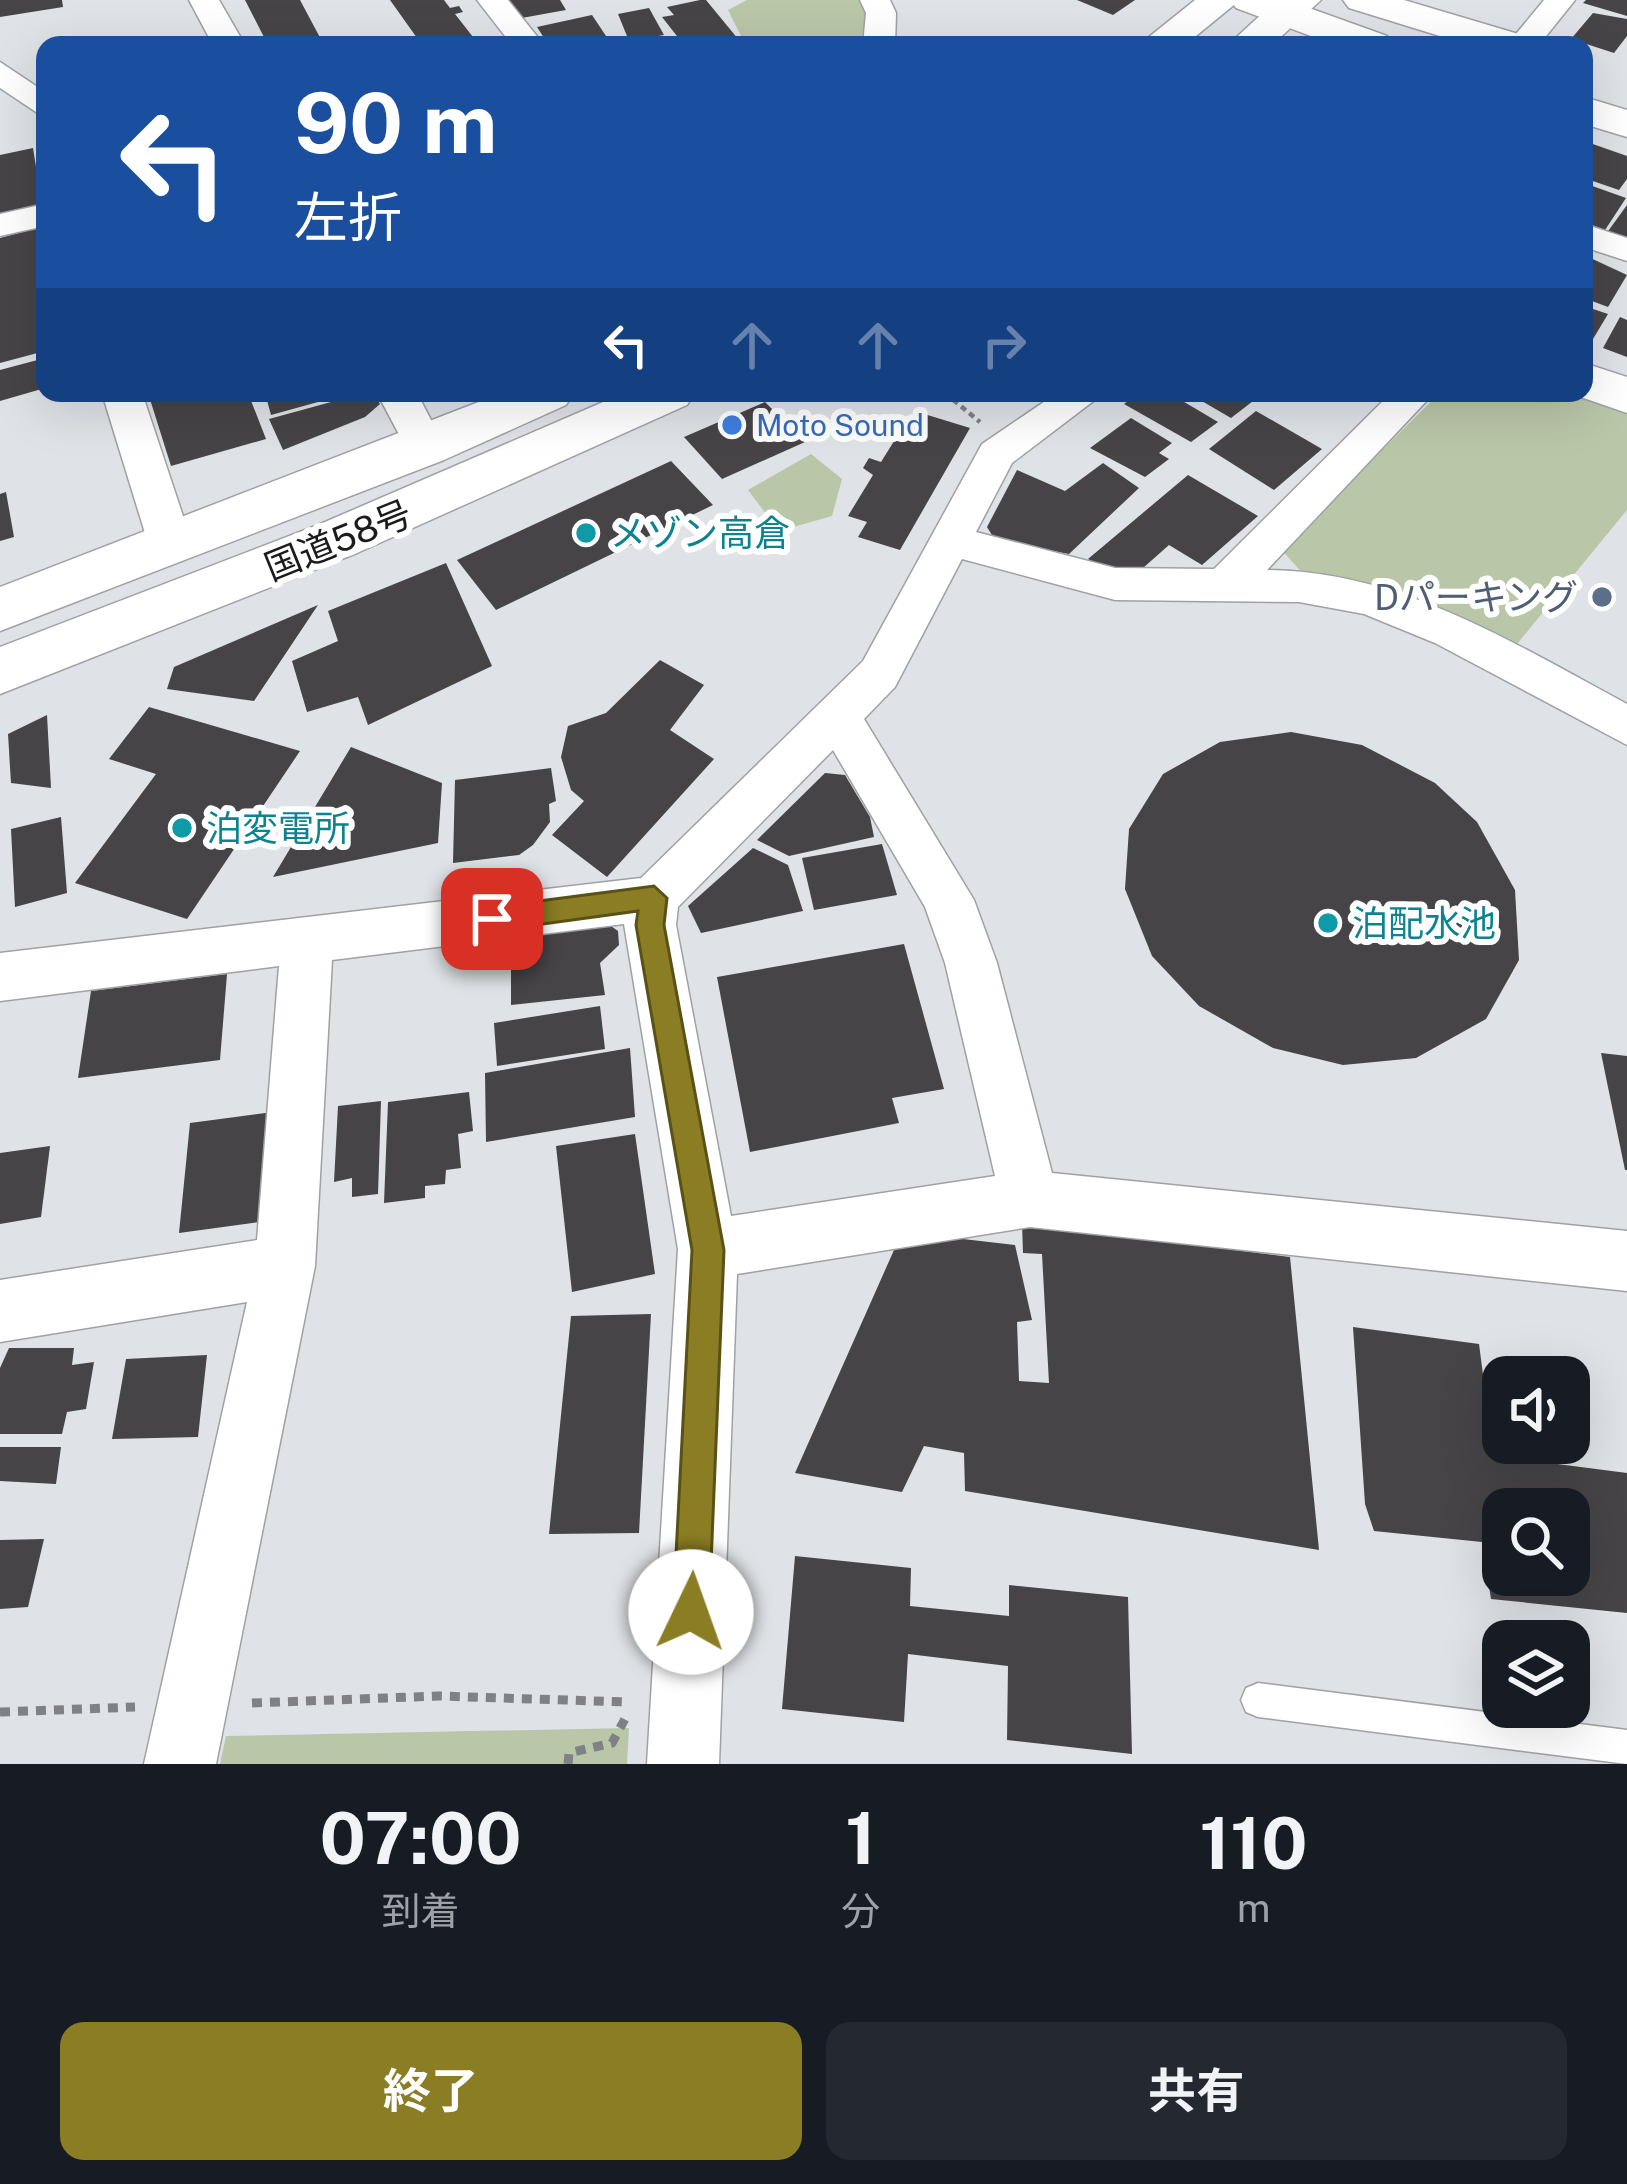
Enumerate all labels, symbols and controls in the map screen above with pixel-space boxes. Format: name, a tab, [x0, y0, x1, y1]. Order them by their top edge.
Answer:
text: 90 m	[294, 73, 497, 172]
icon: left	[96, 84, 252, 240]
text: 左折	[294, 186, 402, 249]
icon: left	[593, 312, 659, 378]
icon: ahead	[719, 312, 785, 378]
icon: ahead	[845, 312, 911, 378]
icon: right	[971, 312, 1037, 378]
place label: Moto Sound	[756, 407, 924, 443]
marker: Moto Sound	[719, 412, 745, 438]
street label: 国道58号	[259, 492, 417, 588]
place label: メゾン高倉	[610, 512, 790, 554]
marker: メゾン高倉	[573, 520, 599, 546]
place label: Dパーキング	[1374, 576, 1578, 618]
marker: Dパーキング	[1589, 584, 1615, 610]
place label: 泊変電所	[206, 807, 350, 849]
marker: 泊変電所	[169, 815, 195, 841]
pin	[441, 868, 543, 970]
icon: arrive	[459, 886, 525, 952]
place label: 泊配水池	[1352, 902, 1496, 944]
marker: 泊配水池	[1315, 910, 1341, 936]
map controls	[1482, 1356, 1590, 1728]
button: sound	[1482, 1356, 1590, 1464]
button: search	[1482, 1488, 1590, 1596]
position arrow	[628, 1549, 754, 1675]
button: layers	[1482, 1620, 1590, 1728]
text: 07:00	[319, 1796, 522, 1880]
text: 1	[845, 1796, 876, 1880]
text: 110	[1200, 1801, 1308, 1885]
text: m	[1237, 1885, 1270, 1931]
text: 到着	[382, 1888, 460, 1934]
text: 分	[841, 1888, 880, 1934]
button: 終了	[60, 2022, 802, 2160]
button: 共有	[826, 2022, 1567, 2160]

